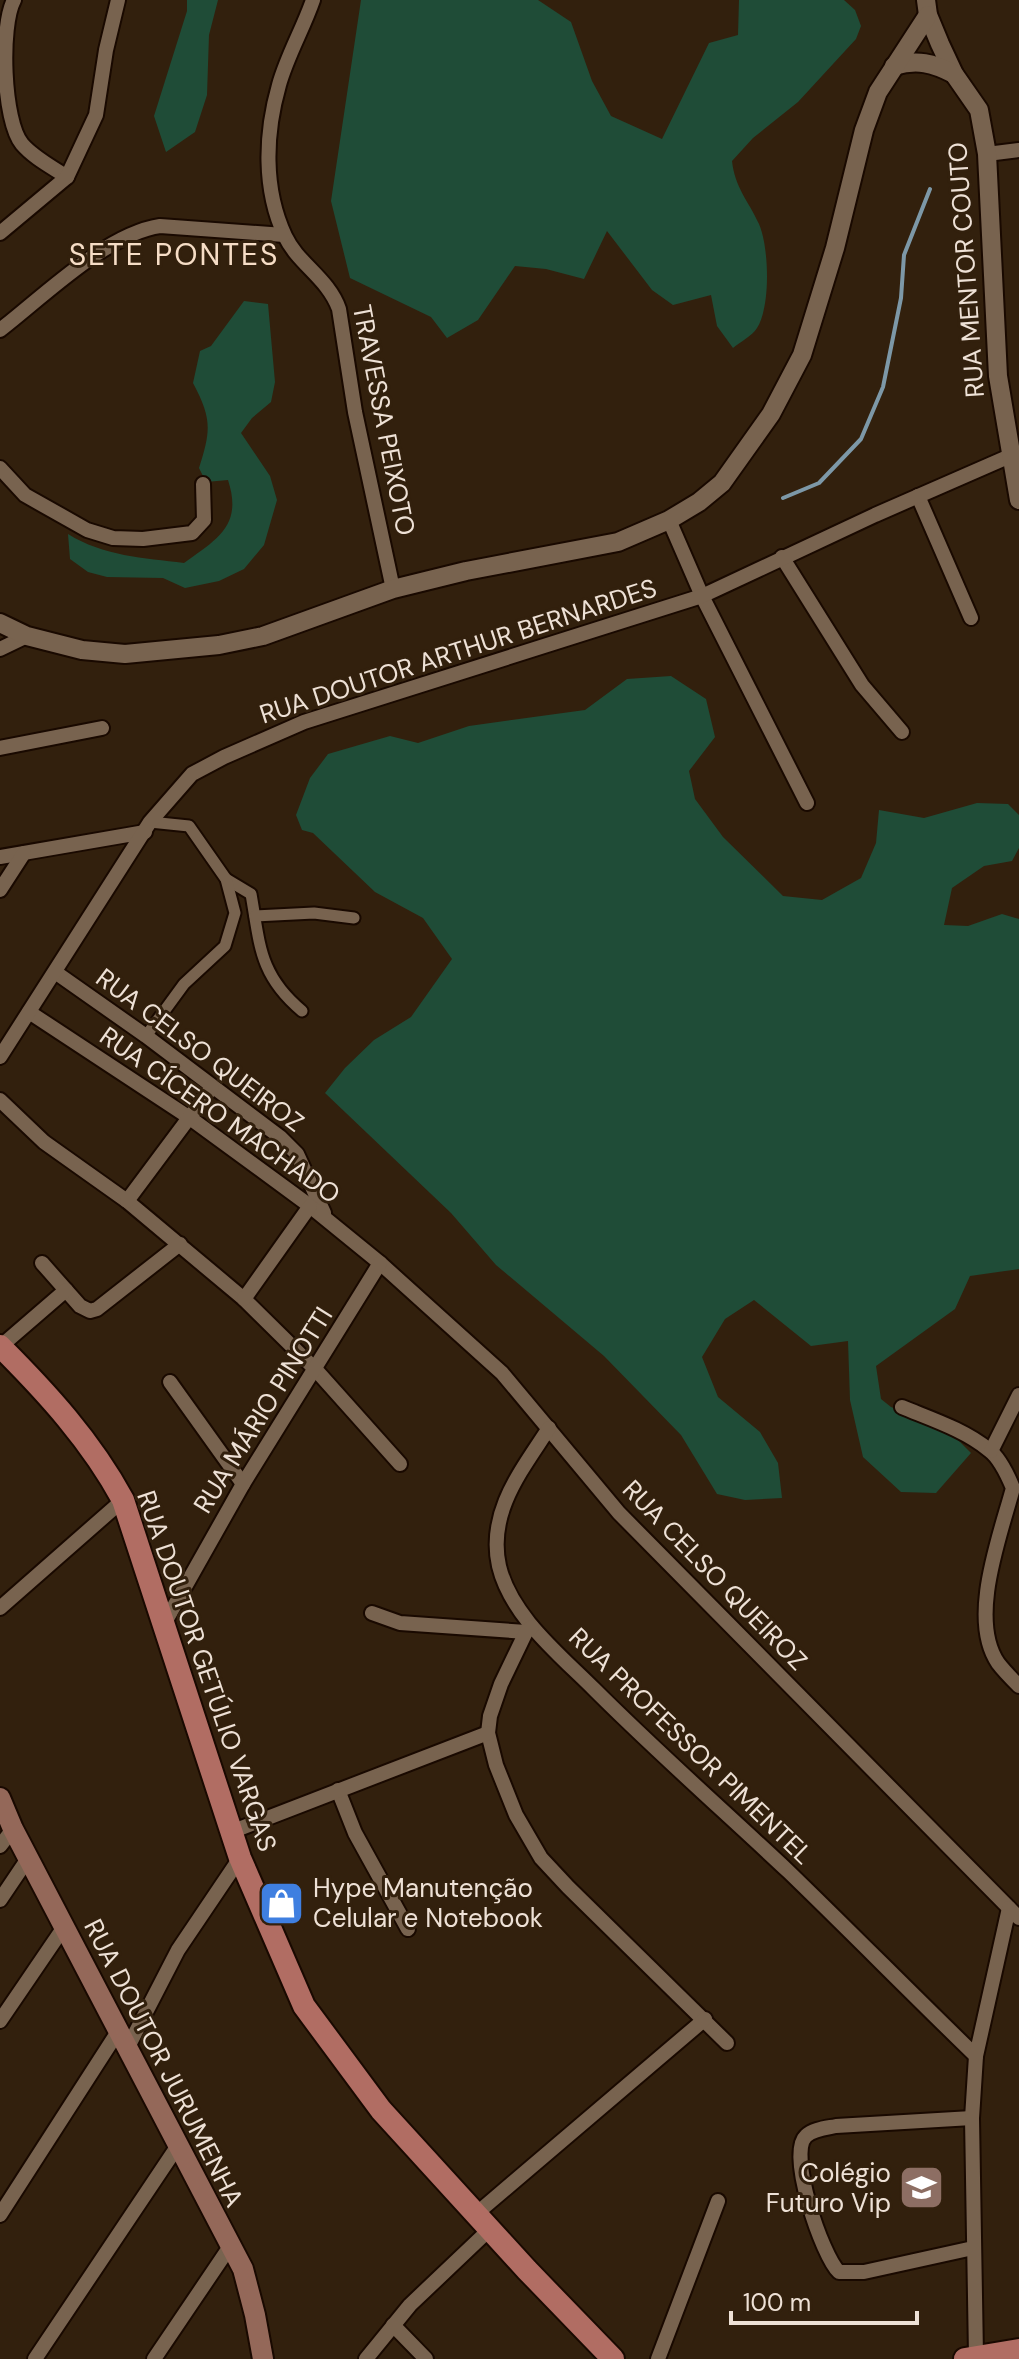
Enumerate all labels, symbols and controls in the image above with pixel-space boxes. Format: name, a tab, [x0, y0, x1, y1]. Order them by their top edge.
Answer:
street label: RUA MENTOR COUTO	[940, 141, 992, 399]
district label: SETE PONTES	[69, 235, 279, 274]
street label: TRAVESSA PEIXOTO	[345, 302, 423, 538]
street label: RUA DOUTOR ARTHUR BERNARDES	[255, 571, 661, 731]
street label: RUA CELSO QUEIROZ	[89, 961, 311, 1139]
street label: RUA CÍCERO MACHADO	[93, 1019, 347, 1211]
street label: RUA MÁRIO PINOTTI	[186, 1300, 340, 1520]
street label: RUA CELSO QUEIROZ	[615, 1473, 815, 1677]
street label: RUA DOUTOR GETÚLIO VARGAS	[129, 1486, 285, 1856]
street label: RUA PROFESSOR PIMENTEL	[562, 1620, 820, 1872]
place label: Hype Manutenção Celular e Notebook	[313, 1871, 543, 1935]
shop icon: Hype Manutenção Celular e Notebook	[258, 1879, 306, 1927]
street label: RUA DOUTOR JURUMENHA	[76, 1913, 252, 2213]
place label: Colégio Futuro Vip	[766, 2156, 891, 2220]
school or university icon: Colégio Futuro Vip	[898, 2164, 946, 2212]
scale bar	[731, 2275, 917, 2325]
text: 100 m	[743, 2287, 811, 2318]

